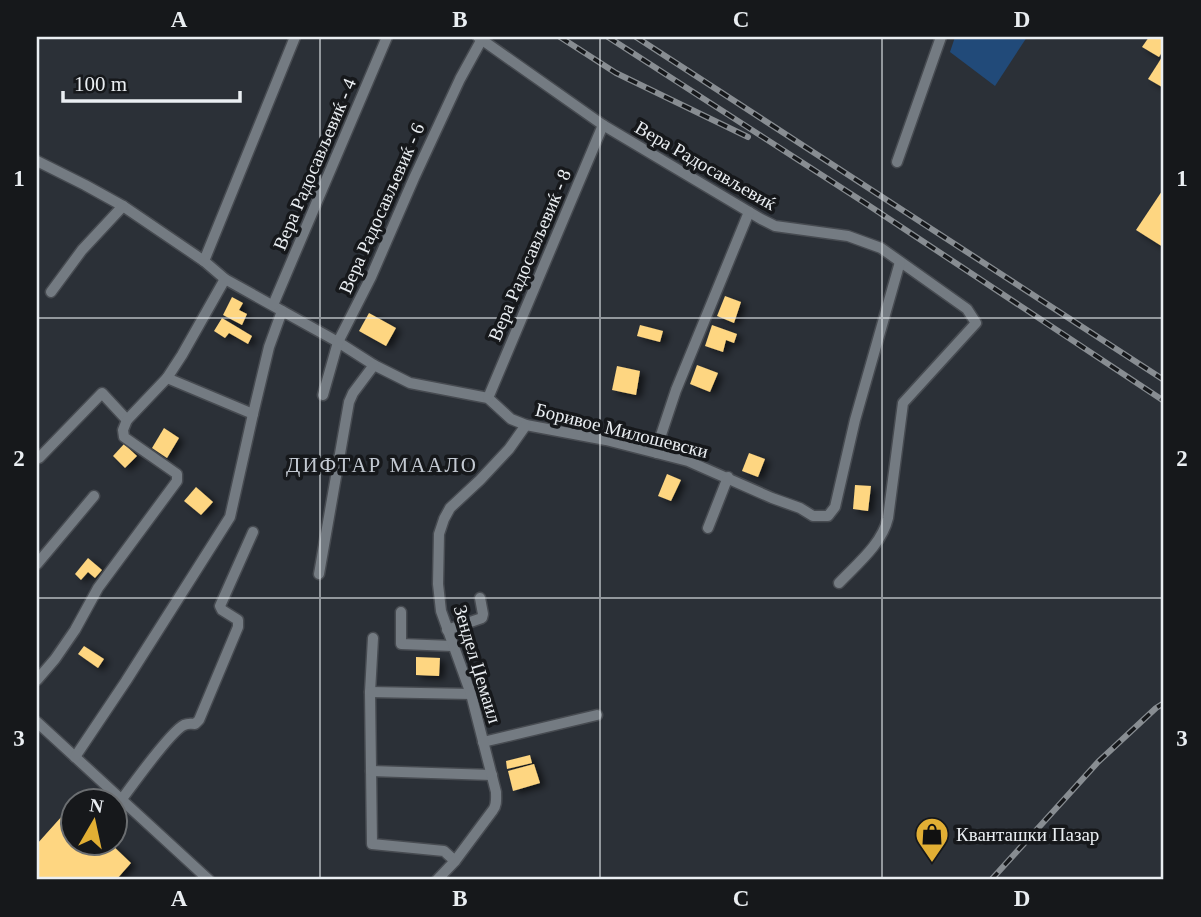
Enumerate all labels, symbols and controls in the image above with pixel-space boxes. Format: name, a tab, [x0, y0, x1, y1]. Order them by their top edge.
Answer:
text: A	[171, 7, 188, 32]
text: B	[452, 7, 468, 32]
text: C	[733, 7, 749, 32]
text: D	[1014, 7, 1030, 32]
scale bar	[63, 60, 240, 104]
text: 100 m	[74, 72, 127, 96]
street label: Вера Радосављевиќ - 4	[269, 75, 360, 253]
street label: Вера Радосављевиќ	[632, 117, 781, 215]
street label: Вера Радосављевиќ - 6	[334, 120, 429, 297]
text: 1	[13, 166, 25, 191]
street label: Вера Радосављевиќ - 8	[484, 166, 575, 344]
text: 1	[1176, 166, 1188, 191]
street label: Боривое Милошевски	[533, 399, 711, 462]
text: 2	[13, 446, 25, 471]
text: 2	[1176, 446, 1188, 471]
district label: ДИФТАР МААЛО	[286, 453, 478, 477]
street label: Зендел Џемаил	[450, 602, 506, 726]
text: 3	[13, 726, 25, 751]
text: 3	[1176, 726, 1188, 751]
north arrow	[60, 788, 130, 858]
text: N	[88, 794, 105, 817]
shop icon: Кванташки Пазар	[913, 815, 951, 864]
place label: Кванташки Пазар	[956, 824, 1099, 845]
text: A	[171, 886, 188, 911]
text: B	[452, 886, 468, 911]
text: C	[733, 886, 749, 911]
text: D	[1014, 886, 1030, 911]

